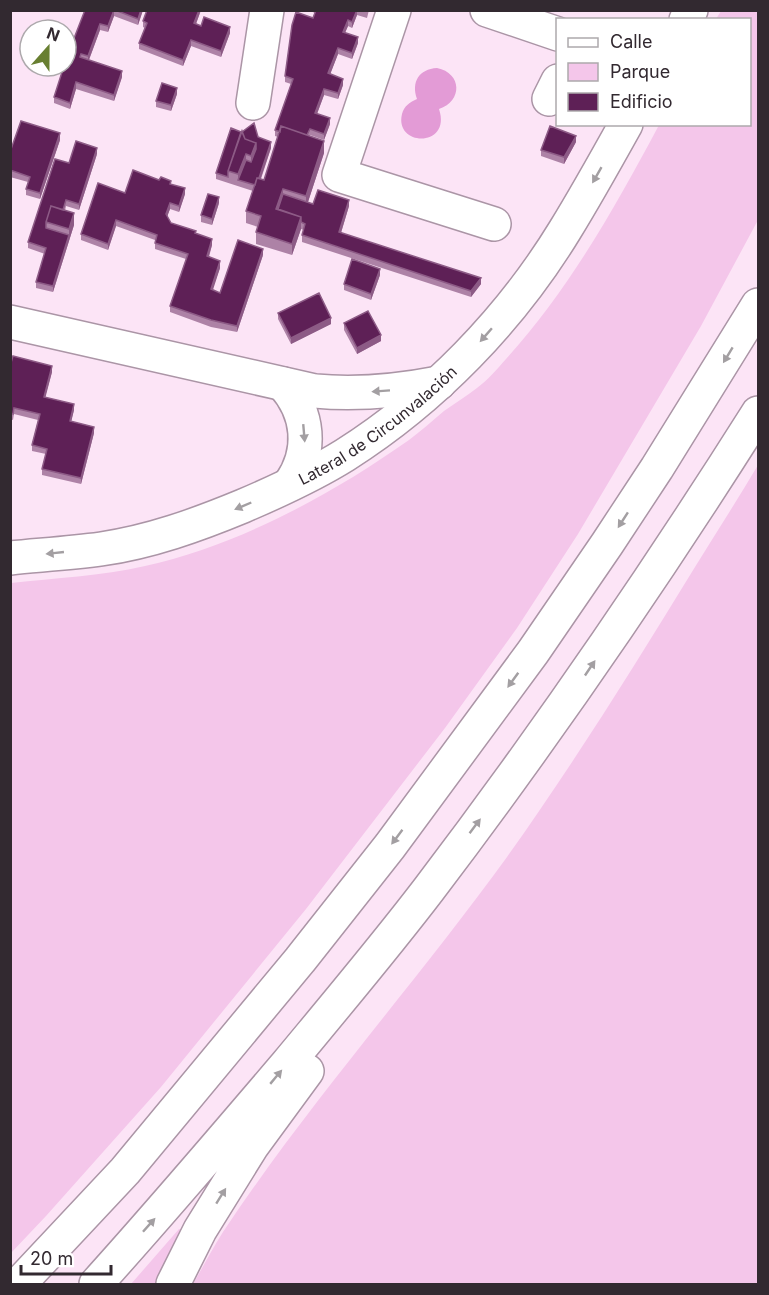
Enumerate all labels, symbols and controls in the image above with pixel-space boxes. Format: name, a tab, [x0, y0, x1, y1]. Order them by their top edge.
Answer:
north arrow	[18, 18, 78, 78]
legend	[556, 18, 751, 126]
text: N	[44, 22, 63, 46]
text: Calle	[610, 31, 652, 52]
text: Parque	[610, 61, 670, 82]
text: Edificio	[610, 91, 673, 112]
one-way arrow	[592, 167, 602, 184]
one-way arrow	[480, 327, 493, 342]
one-way arrow	[722, 347, 733, 363]
street label: Lateral de Circunvalación	[295, 361, 461, 489]
one-way arrow	[371, 387, 390, 396]
one-way arrow	[300, 423, 309, 442]
one-way arrow	[233, 501, 251, 511]
one-way arrow	[617, 511, 629, 527]
one-way arrow	[45, 548, 64, 558]
one-way arrow	[584, 661, 596, 677]
one-way arrow	[507, 672, 519, 688]
one-way arrow	[469, 819, 481, 834]
one-way arrow	[391, 829, 403, 845]
one-way arrow	[269, 1069, 282, 1085]
one-way arrow	[215, 1188, 226, 1204]
one-way arrow	[142, 1218, 156, 1233]
scale bar	[21, 1238, 111, 1276]
text: 20 m	[30, 1248, 73, 1269]

